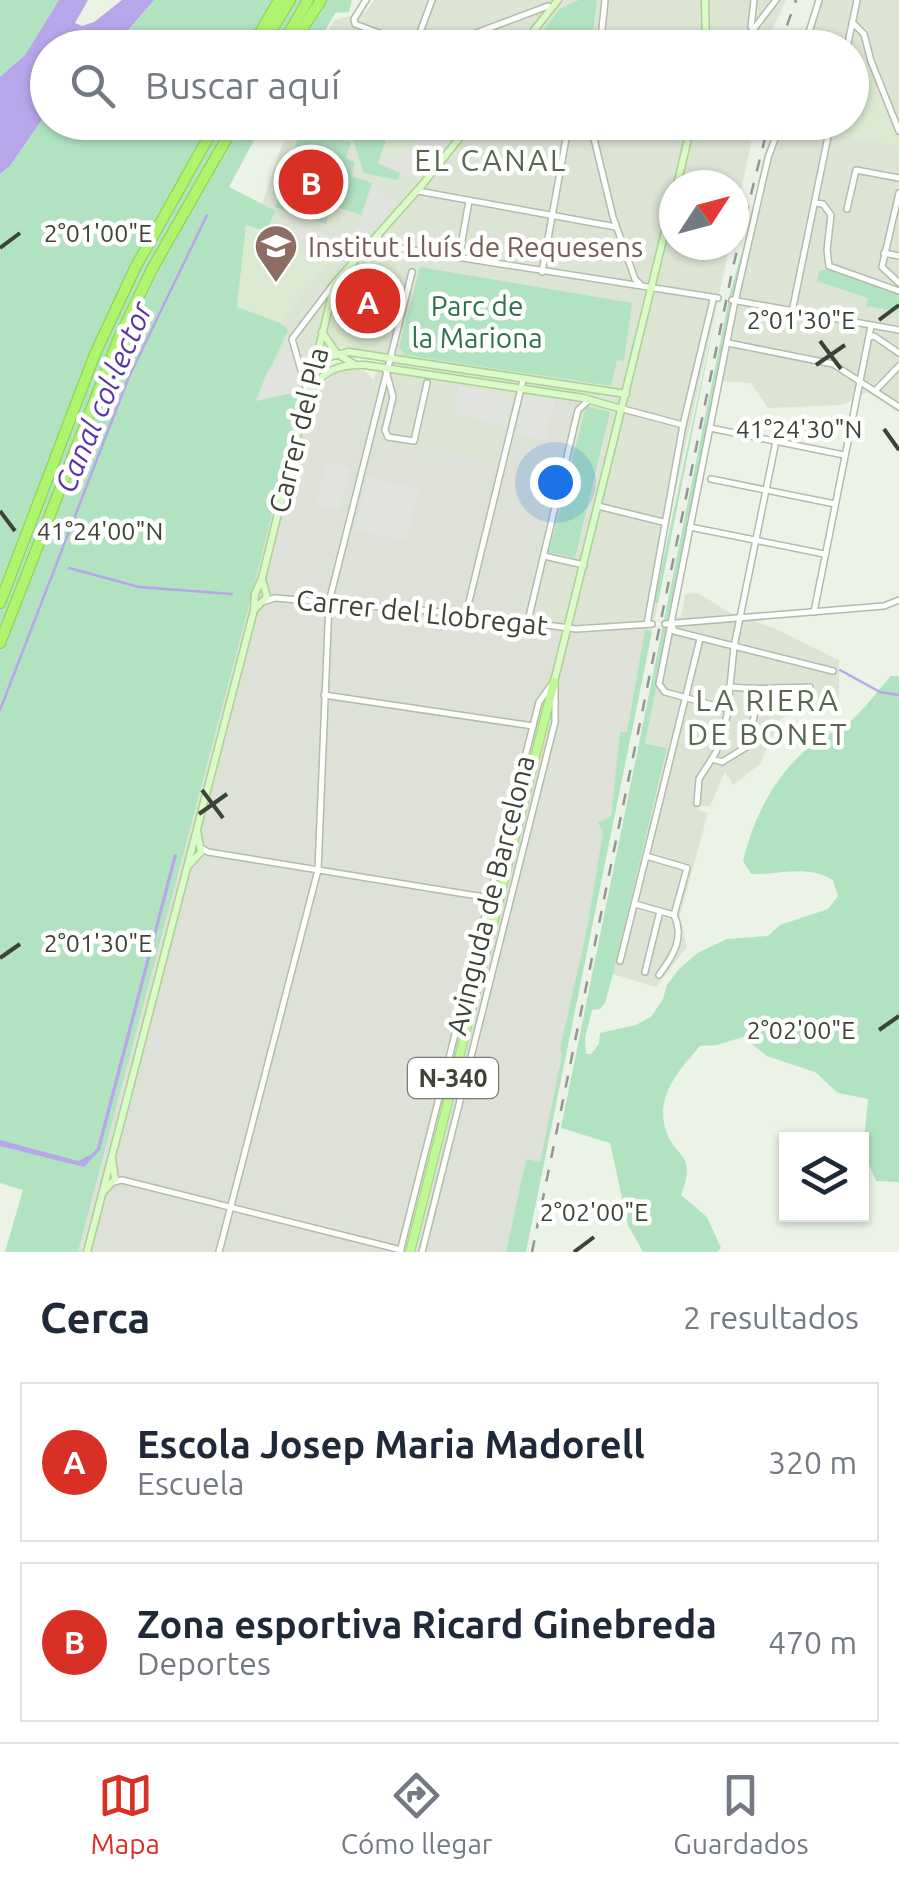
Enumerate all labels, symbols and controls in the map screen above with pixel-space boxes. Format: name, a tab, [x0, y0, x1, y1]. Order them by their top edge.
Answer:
search box	[30, 30, 869, 140]
icon: search	[65, 58, 120, 113]
text: Buscar aquí	[145, 64, 340, 106]
district label: EL CANAL	[414, 143, 568, 177]
pin: B	[278, 144, 344, 220]
north arrow	[659, 170, 749, 260]
text: 2°01'00"E	[44, 219, 152, 247]
school or university icon: Institut Lluís de Requesens	[253, 223, 299, 284]
place label: Institut Lluís de Requesens	[308, 231, 643, 262]
pin: A	[336, 264, 400, 338]
park label: Parc de la Mariona	[411, 290, 543, 353]
water label: Canal col·lector	[48, 295, 159, 497]
text: 2°01'30"E	[747, 306, 855, 334]
street label: Carrer del Pla	[262, 344, 334, 516]
text: 41°24'30"N	[736, 415, 862, 443]
your location	[530, 457, 581, 508]
text: 41°24'00"N	[37, 517, 163, 545]
street label: Carrer del Llobregat	[295, 583, 549, 641]
district label: LA RIERA DE BONET	[687, 683, 849, 751]
street label: Avinguda de Barcelona	[440, 752, 540, 1038]
text: 2°01'30"E	[44, 929, 152, 957]
text: 2°02'00"E	[747, 1016, 855, 1044]
road number: N-340	[408, 1058, 498, 1098]
map controls	[779, 1132, 869, 1222]
button: layers	[779, 1132, 869, 1222]
text: 2°02'00"E	[540, 1198, 648, 1226]
text: Cerca	[40, 1294, 150, 1341]
text: 2 resultados	[683, 1299, 859, 1335]
text: Escola Josep Maria Madorell	[137, 1423, 645, 1465]
text: A	[63, 1444, 86, 1480]
text: 320 m	[768, 1444, 857, 1480]
text: Escuela	[137, 1465, 245, 1501]
text: Zona esportiva Ricard Ginebreda	[137, 1603, 717, 1645]
text: B	[64, 1624, 85, 1660]
text: 470 m	[768, 1624, 857, 1660]
text: Deportes	[137, 1645, 271, 1681]
tab: Mapa	[90, 1768, 160, 1859]
tab: Cómo llegar	[341, 1768, 492, 1859]
tab: Guardados	[673, 1768, 809, 1859]

